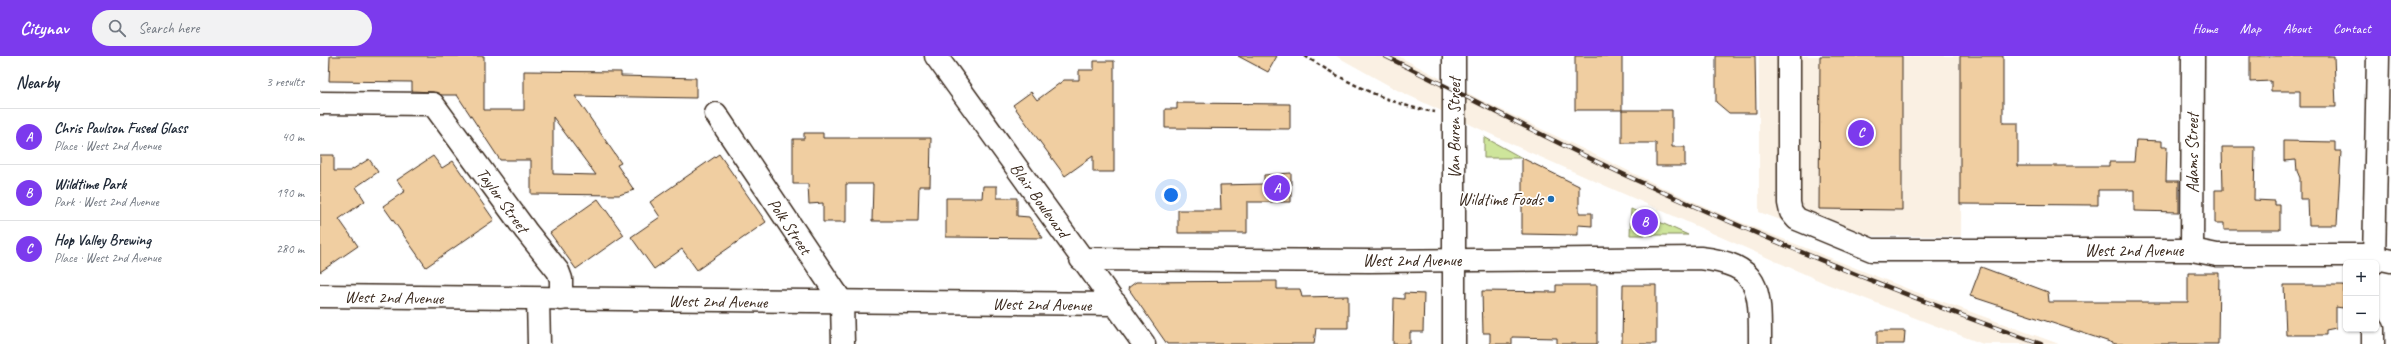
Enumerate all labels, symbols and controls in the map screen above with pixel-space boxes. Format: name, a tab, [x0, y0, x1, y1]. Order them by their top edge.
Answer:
search box	[92, 10, 372, 46]
text: Citynav	[20, 16, 68, 40]
icon: search	[106, 17, 128, 39]
text: Search here	[138, 19, 199, 38]
text: Home	[2192, 20, 2218, 37]
text: Map	[2240, 20, 2261, 37]
text: About	[2283, 20, 2311, 37]
text: Contact	[2333, 20, 2371, 37]
text: Nearby	[16, 72, 59, 93]
text: 3 results	[266, 74, 304, 90]
street label: Van Buren Street	[1444, 75, 1465, 179]
street label: Adams Street	[2182, 111, 2203, 193]
pin: C	[1848, 118, 1874, 148]
text: Chris Paulson Fused Glass	[54, 119, 187, 138]
text: A	[26, 129, 32, 145]
text: 40 m	[282, 129, 304, 145]
text: Place · West 2nd Avenue	[54, 138, 161, 154]
street label: Blair Boulevard	[1005, 159, 1075, 244]
street label: Taylor Street	[472, 164, 535, 239]
pin: A	[1264, 173, 1290, 203]
text: Wildtime Park	[54, 175, 126, 194]
text: B	[26, 185, 32, 201]
text: 190 m	[276, 185, 304, 201]
your location	[1161, 185, 1181, 205]
place label: Wildtime Foods	[1458, 189, 1545, 210]
text: Park · West 2nd Avenue	[54, 194, 159, 210]
street label: Polk Street	[763, 194, 817, 260]
marker: Wildtime Foods	[1546, 194, 1556, 204]
pin: B	[1632, 207, 1658, 237]
text: Hop Valley Brewing	[54, 231, 151, 250]
street label: West 2nd Avenue	[2085, 240, 2185, 261]
text: C	[26, 241, 32, 257]
text: 280 m	[276, 241, 304, 257]
text: Place · West 2nd Avenue	[54, 250, 161, 266]
street label: West 2nd Avenue	[1363, 250, 1463, 271]
map controls	[2343, 260, 2379, 332]
button: +	[2343, 260, 2379, 296]
street label: West 2nd Avenue	[344, 286, 445, 309]
street label: West 2nd Avenue	[668, 290, 769, 313]
street label: West 2nd Avenue	[992, 293, 1093, 316]
button: −	[2343, 296, 2379, 332]

